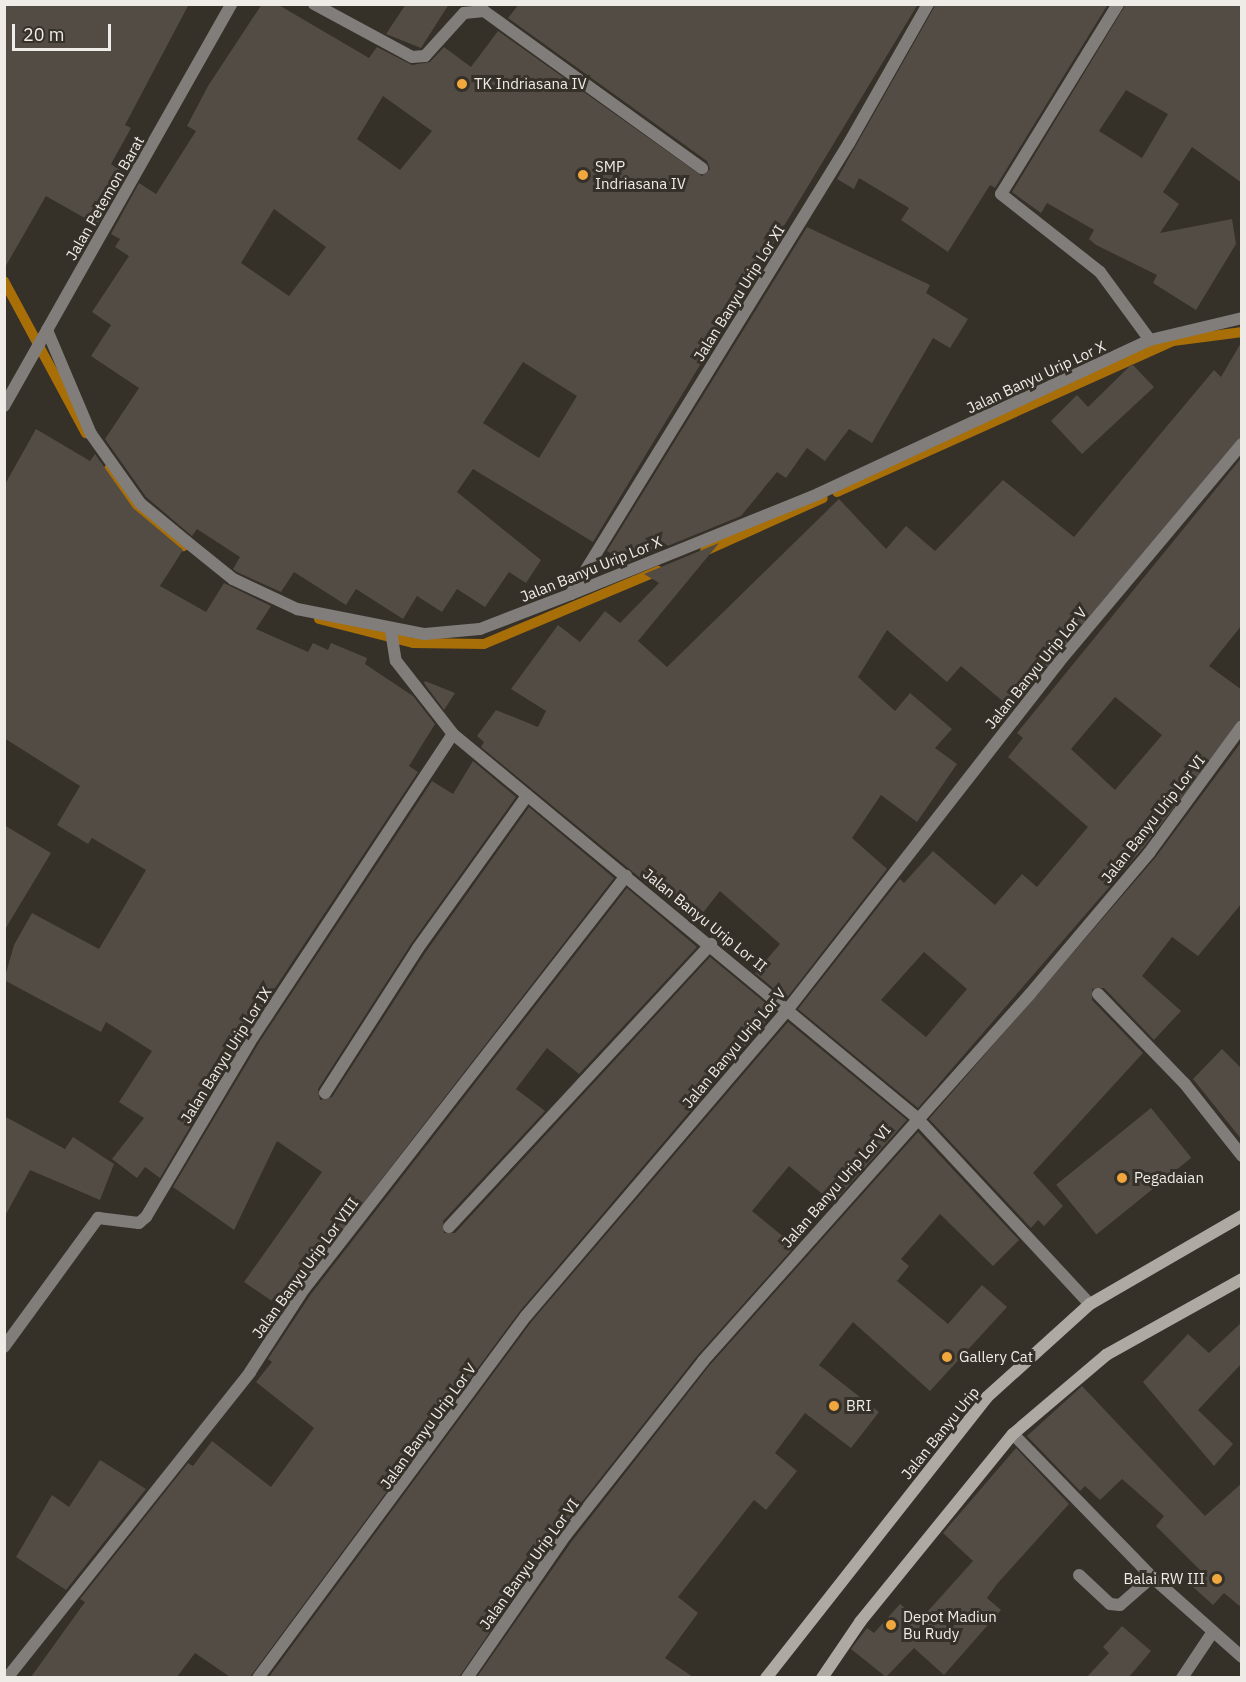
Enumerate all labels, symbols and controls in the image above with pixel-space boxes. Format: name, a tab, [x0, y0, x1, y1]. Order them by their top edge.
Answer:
scale bar	[15, 12, 114, 50]
text: 20 m	[23, 23, 65, 46]
place label: TK Indriasana IV	[474, 75, 587, 93]
marker: TK Indriasana IV	[455, 77, 469, 91]
street label: Jalan Petemon Barat	[62, 133, 148, 263]
place label: SMP Indriasana IV	[595, 157, 686, 192]
marker: SMP Indriasana IV	[576, 168, 590, 182]
street label: Jalan Banyu Urip Lor XI	[690, 222, 788, 364]
street label: Jalan Banyu Urip Lor X	[964, 337, 1108, 417]
street label: Jalan Banyu Urip Lor X	[518, 532, 664, 606]
street label: Jalan Banyu Urip Lor V	[981, 604, 1091, 732]
street label: Jalan Banyu Urip Lor VI	[1098, 752, 1208, 886]
street label: Jalan Banyu Urip Lor II	[639, 865, 771, 975]
street label: Jalan Banyu Urip Lor IX	[177, 984, 275, 1126]
street label: Jalan Banyu Urip Lor V	[679, 984, 789, 1112]
street label: Jalan Banyu Urip Lor VI	[778, 1121, 894, 1251]
place label: Pegadaian	[1134, 1169, 1204, 1187]
marker: Pegadaian	[1115, 1171, 1129, 1185]
street label: Jalan Banyu Urip Lor VIII	[248, 1194, 362, 1342]
place label: Gallery Cat	[959, 1348, 1033, 1366]
marker: Gallery Cat	[940, 1350, 954, 1364]
street label: Jalan Banyu Urip Lor V	[376, 1360, 480, 1492]
street label: Jalan Banyu Urip	[897, 1383, 983, 1483]
place label: BRI	[846, 1397, 871, 1415]
marker: BRI	[827, 1399, 841, 1413]
street label: Jalan Banyu Urip Lor VI	[476, 1495, 582, 1633]
place label: Balai RW III	[1123, 1570, 1205, 1588]
marker: Balai RW III	[1210, 1572, 1224, 1586]
place label: Depot Madiun Bu Rudy	[903, 1607, 997, 1642]
marker: Depot Madiun Bu Rudy	[884, 1618, 898, 1632]

